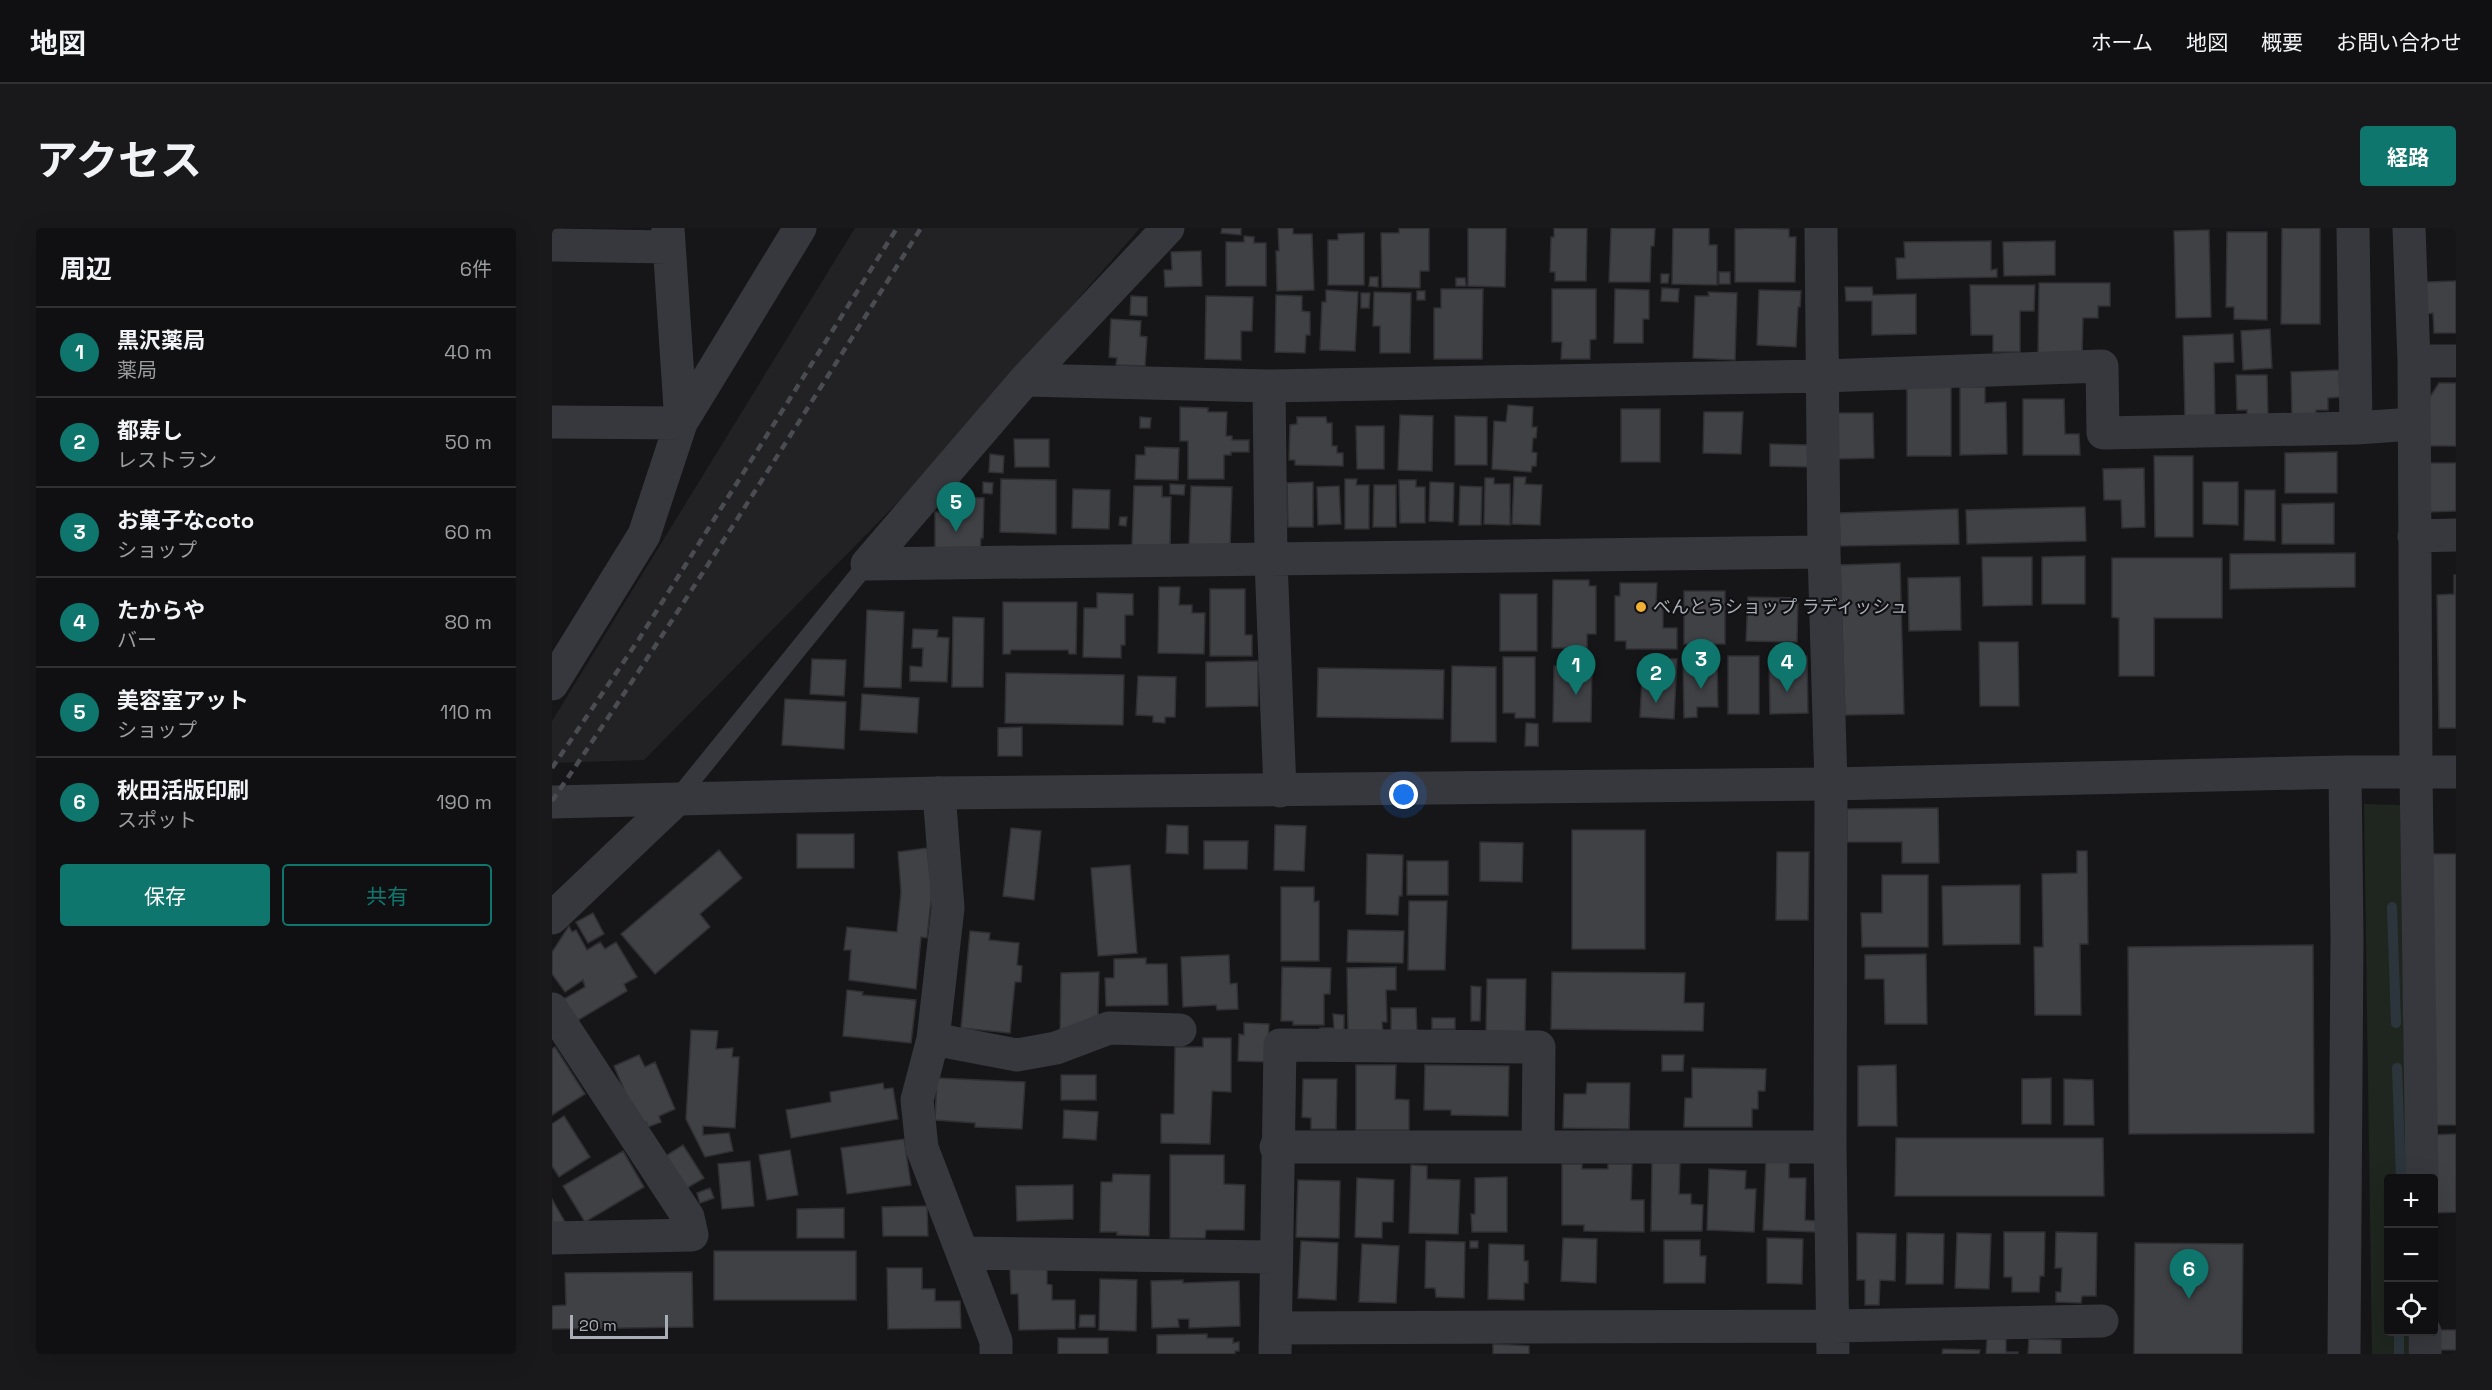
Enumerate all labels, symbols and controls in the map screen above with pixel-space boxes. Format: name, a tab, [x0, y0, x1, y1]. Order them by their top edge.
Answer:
text: 地図	[30, 25, 86, 61]
text: ホーム	[2091, 29, 2153, 56]
text: 地図	[2186, 29, 2228, 56]
text: 概要	[2261, 29, 2303, 56]
text: お問い合わせ	[2336, 29, 2462, 56]
button: 経路	[2360, 126, 2456, 186]
text: アクセス	[36, 134, 202, 187]
text: 周辺	[60, 252, 112, 286]
text: 6件	[460, 256, 492, 282]
text: 黒沢薬局	[117, 326, 205, 354]
text: 1	[75, 339, 84, 365]
text: 40 m	[444, 339, 492, 365]
text: 薬局	[117, 357, 157, 383]
text: 都寿し	[117, 416, 183, 444]
text: 2	[74, 429, 85, 455]
text: 50 m	[445, 429, 492, 455]
text: レストラン	[117, 447, 217, 473]
pin: 5	[936, 482, 976, 532]
text: お菓子なcoto	[117, 506, 254, 534]
text: 3	[73, 519, 86, 545]
text: 60 m	[445, 519, 492, 545]
text: ショップ	[117, 537, 197, 563]
place label: べんとうショップ ラディッシュ	[1653, 595, 1908, 618]
text: たからや	[117, 596, 205, 624]
marker: べんとうショップ ラディッシュ	[1634, 600, 1648, 614]
text: 4	[73, 609, 86, 635]
text: 80 m	[444, 609, 492, 635]
text: バー	[117, 627, 157, 653]
pin: 3	[1682, 640, 1720, 689]
pin: 4	[1768, 642, 1806, 692]
pin: 1	[1556, 646, 1596, 695]
pin: 2	[1636, 654, 1676, 703]
text: 美容室アット	[117, 686, 249, 714]
text: 5	[74, 699, 86, 725]
text: 110 m	[440, 699, 492, 725]
text: ショップ	[117, 717, 197, 743]
text: 秋田活版印刷	[117, 776, 249, 804]
your location	[1389, 780, 1418, 809]
text: 6	[73, 789, 86, 815]
text: 190 m	[436, 789, 492, 815]
text: スポット	[117, 807, 197, 833]
button: 保存	[60, 864, 270, 926]
button: 共有	[282, 864, 492, 926]
map controls	[2384, 1174, 2438, 1336]
button: +	[2384, 1174, 2438, 1228]
button: −	[2384, 1228, 2438, 1282]
pin: 6	[2170, 1250, 2208, 1299]
button: locate	[2384, 1282, 2438, 1336]
scale bar	[570, 1312, 668, 1340]
text: 20 m	[579, 1315, 617, 1336]

